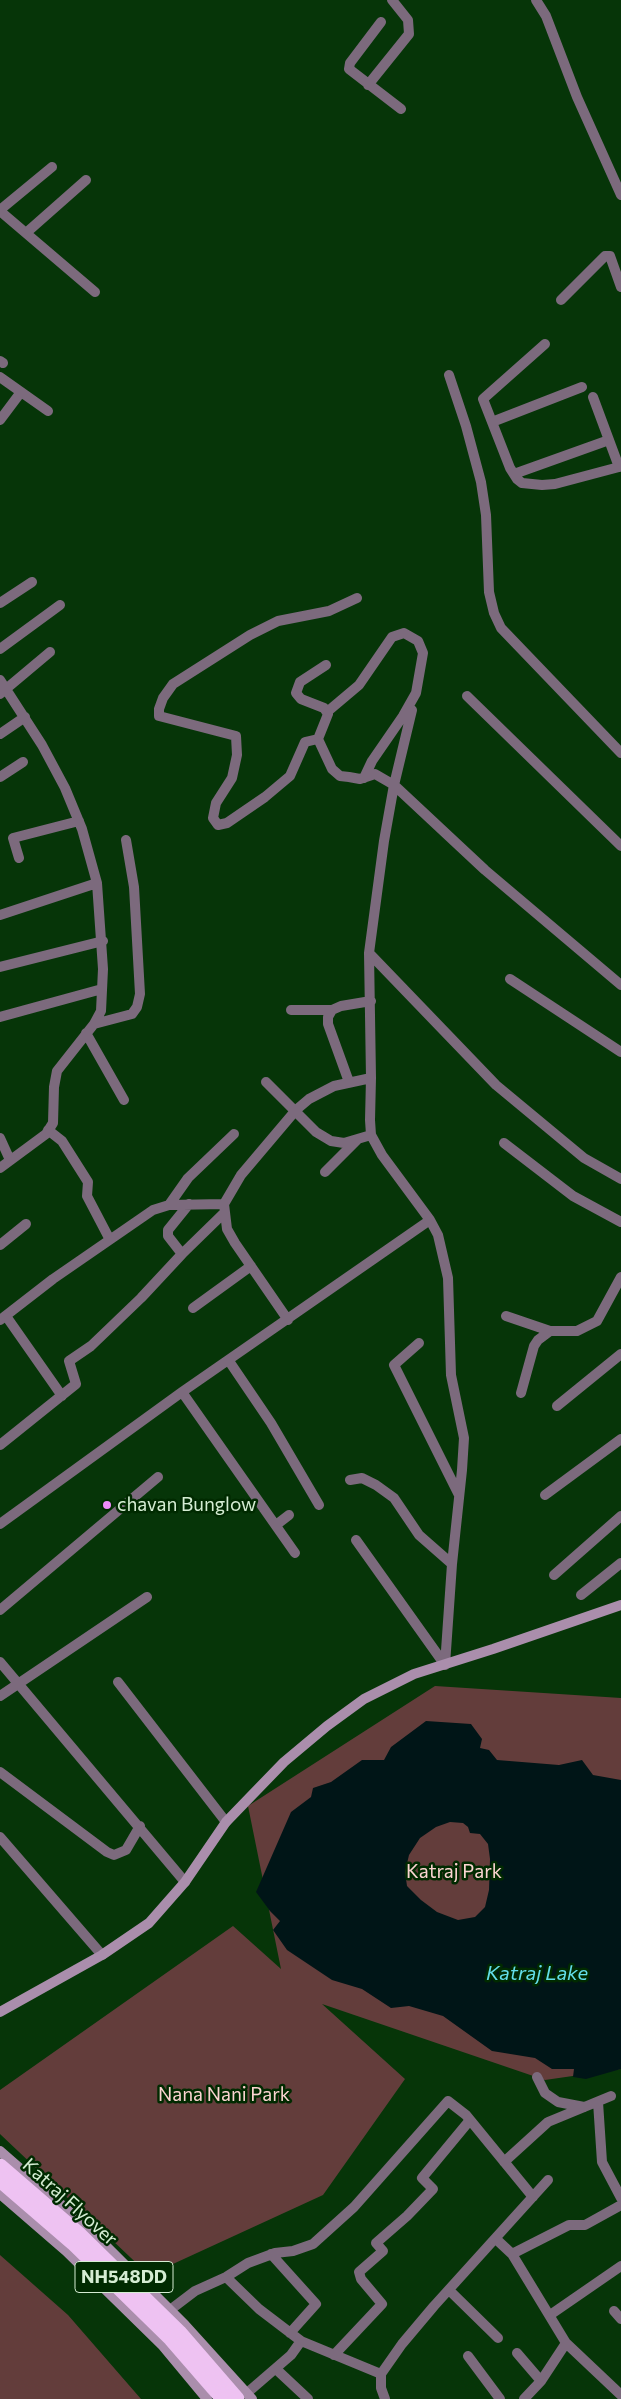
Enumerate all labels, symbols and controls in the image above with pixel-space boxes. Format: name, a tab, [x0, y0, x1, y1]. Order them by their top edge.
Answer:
place label: chavan Bunglow	[117, 1494, 256, 1516]
marker: chavan Bunglow	[101, 1499, 113, 1511]
park label: Katraj Park	[406, 1861, 502, 1883]
water label: Katraj Lake	[486, 1961, 588, 1985]
park label: Nana Nani Park	[158, 2084, 290, 2106]
street label: Katraj Flyover	[18, 2154, 122, 2250]
road number: NH548DD	[75, 2262, 173, 2292]

